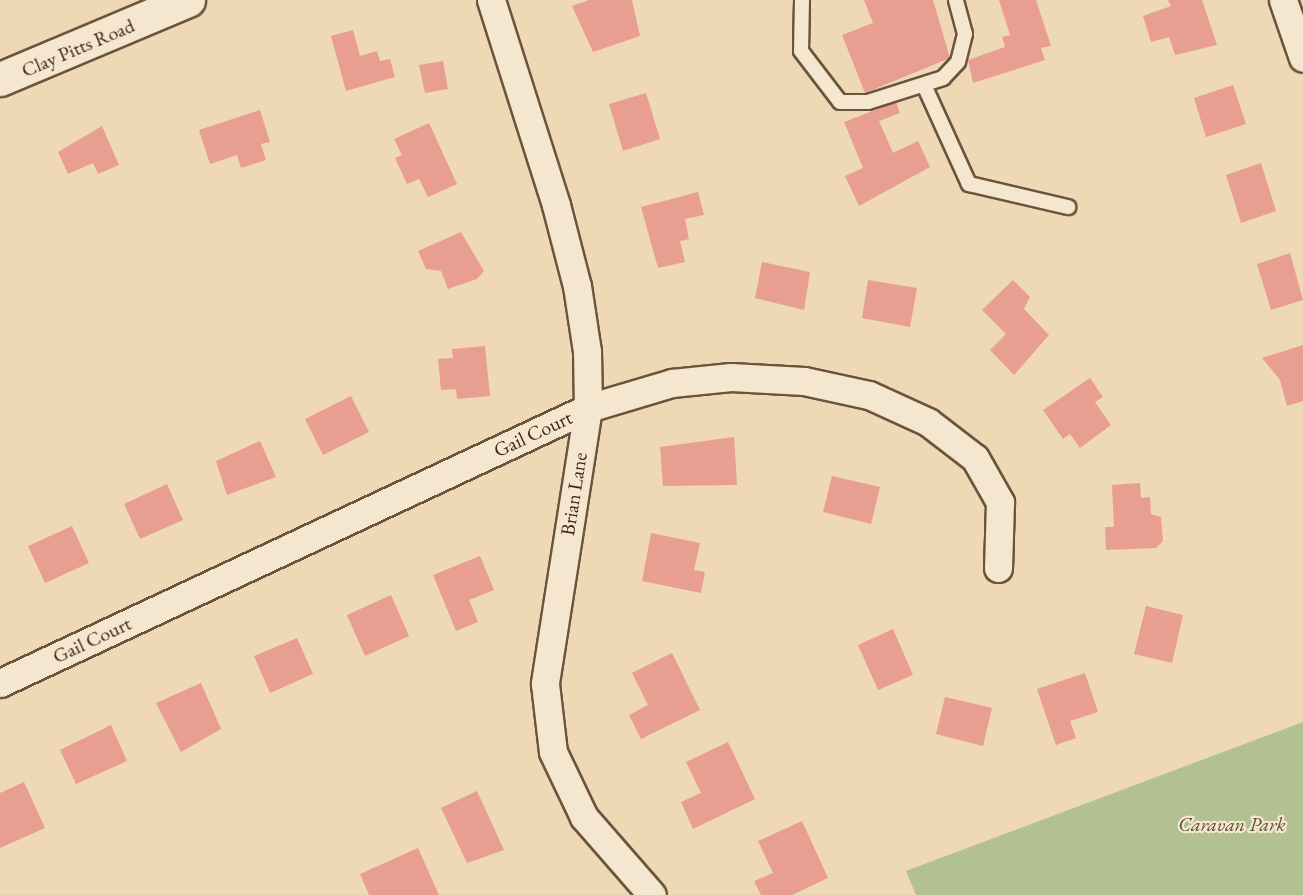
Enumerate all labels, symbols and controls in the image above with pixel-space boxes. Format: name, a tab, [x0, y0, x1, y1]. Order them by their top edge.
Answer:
street label: Clay Pitts Road	[18, 13, 138, 83]
street label: Gail Court	[490, 405, 576, 463]
street label: Brian Lane	[556, 451, 592, 537]
street label: Gail Court	[49, 611, 135, 669]
park label: Caravan Park	[1178, 812, 1286, 836]

